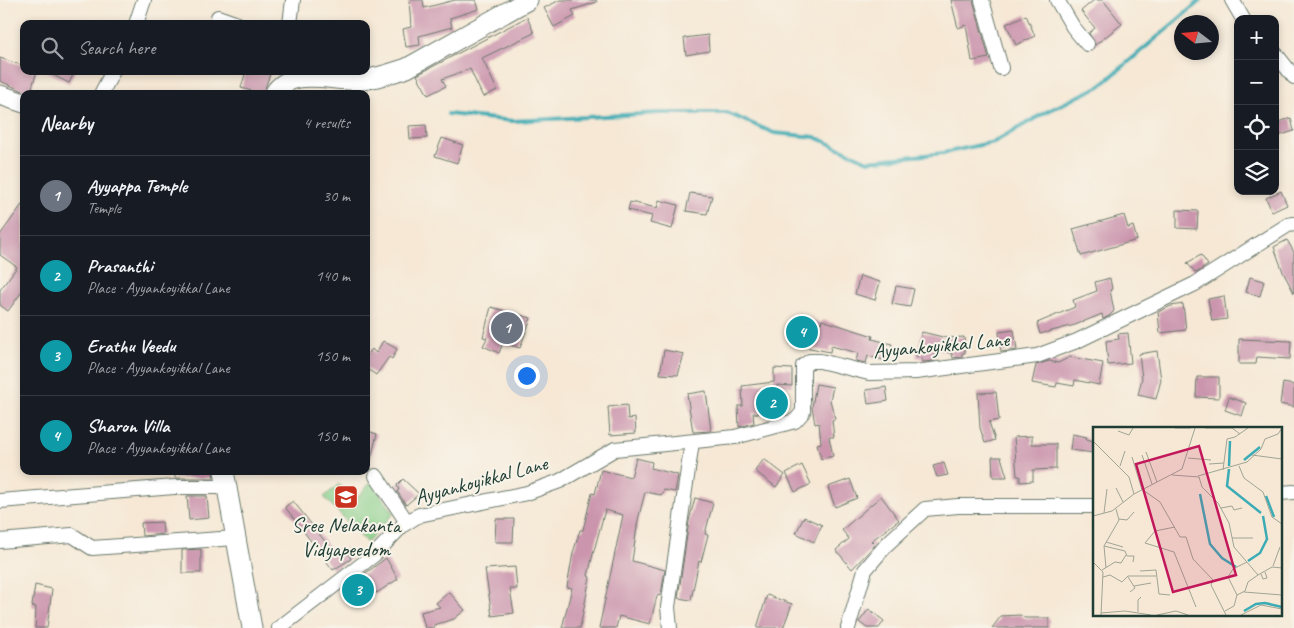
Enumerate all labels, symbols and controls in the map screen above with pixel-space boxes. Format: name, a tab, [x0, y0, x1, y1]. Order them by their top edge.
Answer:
north arrow	[1174, 15, 1219, 60]
map controls	[1234, 15, 1279, 195]
button: +	[1234, 15, 1279, 60]
search box	[20, 20, 370, 75]
icon: search	[38, 34, 66, 62]
text: Search here	[78, 36, 155, 60]
button: −	[1234, 60, 1279, 105]
button: locate	[1234, 105, 1279, 150]
text: Nearby	[40, 110, 93, 136]
text: 4 results	[303, 113, 350, 133]
button: layers	[1234, 150, 1279, 195]
text: Ayyappa Temple	[87, 174, 187, 198]
text: 1	[52, 186, 60, 206]
text: 30 m	[323, 186, 350, 206]
text: Temple	[87, 198, 121, 218]
text: Prasanthi	[87, 254, 153, 278]
text: 2	[52, 266, 60, 286]
text: 140 m	[316, 266, 350, 286]
text: Place · Ayyankoyikkal Lane	[87, 278, 230, 298]
pin: 1	[491, 309, 523, 347]
pin: 4	[786, 313, 818, 351]
street label: Ayyankoyikkal Lane	[872, 326, 1011, 364]
text: Erathu Veedu	[87, 334, 175, 358]
text: 3	[52, 346, 60, 366]
text: 150 m	[316, 346, 350, 366]
text: Place · Ayyankoyikkal Lane	[87, 358, 230, 378]
your location	[514, 363, 540, 389]
pin: 2	[756, 384, 788, 422]
text: Sharon Villa	[87, 414, 170, 438]
text: 4	[52, 426, 60, 446]
text: 150 m	[316, 426, 350, 446]
inset map	[1093, 427, 1282, 616]
text: Place · Ayyankoyikkal Lane	[87, 438, 230, 458]
street label: Ayyankoyikkal Lane	[412, 450, 551, 510]
school or university icon: Sree Nelakanta Vidyapeedom	[333, 484, 359, 510]
place label: Sree Nelakanta Vidyapeedom	[292, 512, 403, 562]
pin: 3	[342, 571, 374, 609]

